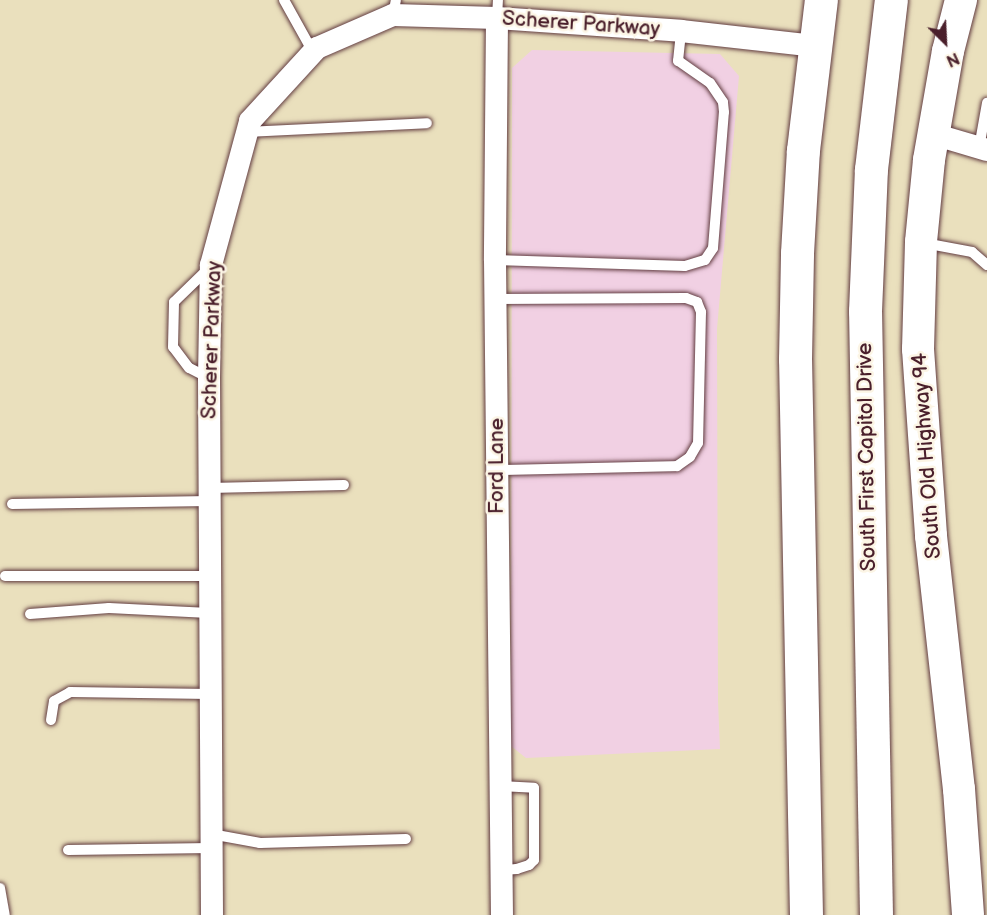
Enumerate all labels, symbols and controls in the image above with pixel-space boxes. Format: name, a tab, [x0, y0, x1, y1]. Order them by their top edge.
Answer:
street label: Scherer Parkway	[501, 6, 661, 42]
north arrow	[915, 12, 975, 72]
text: N	[943, 48, 962, 70]
street label: Scherer Parkway	[197, 260, 227, 420]
street label: South First Capitol Drive	[852, 342, 882, 572]
street label: South Old Highway 94	[907, 351, 947, 561]
street label: Ford Lane	[484, 418, 510, 514]

